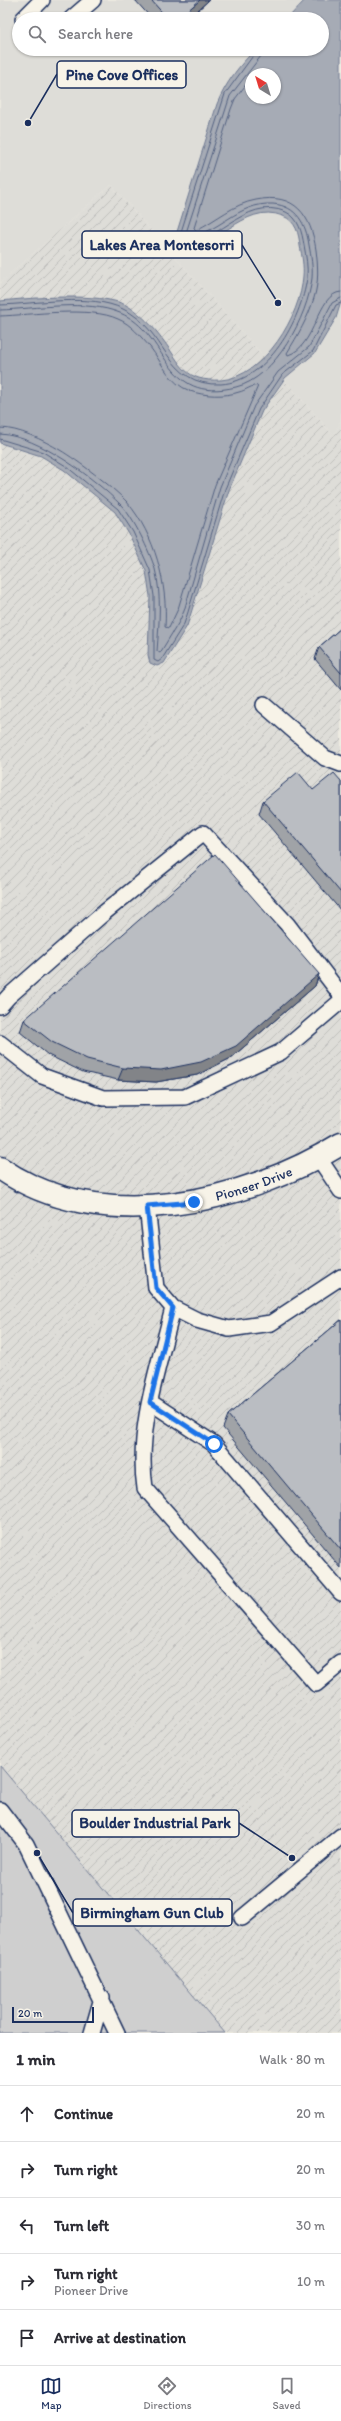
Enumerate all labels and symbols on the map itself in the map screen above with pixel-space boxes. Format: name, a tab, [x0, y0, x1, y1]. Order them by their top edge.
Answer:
callout: Pine Cove Offices	[57, 61, 186, 88]
text: Pine Cove Offices	[66, 66, 179, 84]
north arrow	[245, 68, 281, 104]
callout: Lakes Area Montesorri	[82, 231, 242, 258]
text: Lakes Area Montesorri	[90, 236, 235, 254]
street label: Pioneer Drive	[214, 1163, 295, 1205]
route end	[185, 1193, 203, 1211]
route start	[205, 1435, 223, 1453]
callout: Boulder Industrial Park	[72, 1810, 239, 1837]
text: Boulder Industrial Park	[79, 1814, 231, 1832]
callout: Birmingham Gun Club	[73, 1899, 232, 1926]
text: Birmingham Gun Club	[80, 1904, 224, 1923]
scale bar	[12, 2005, 94, 2024]

